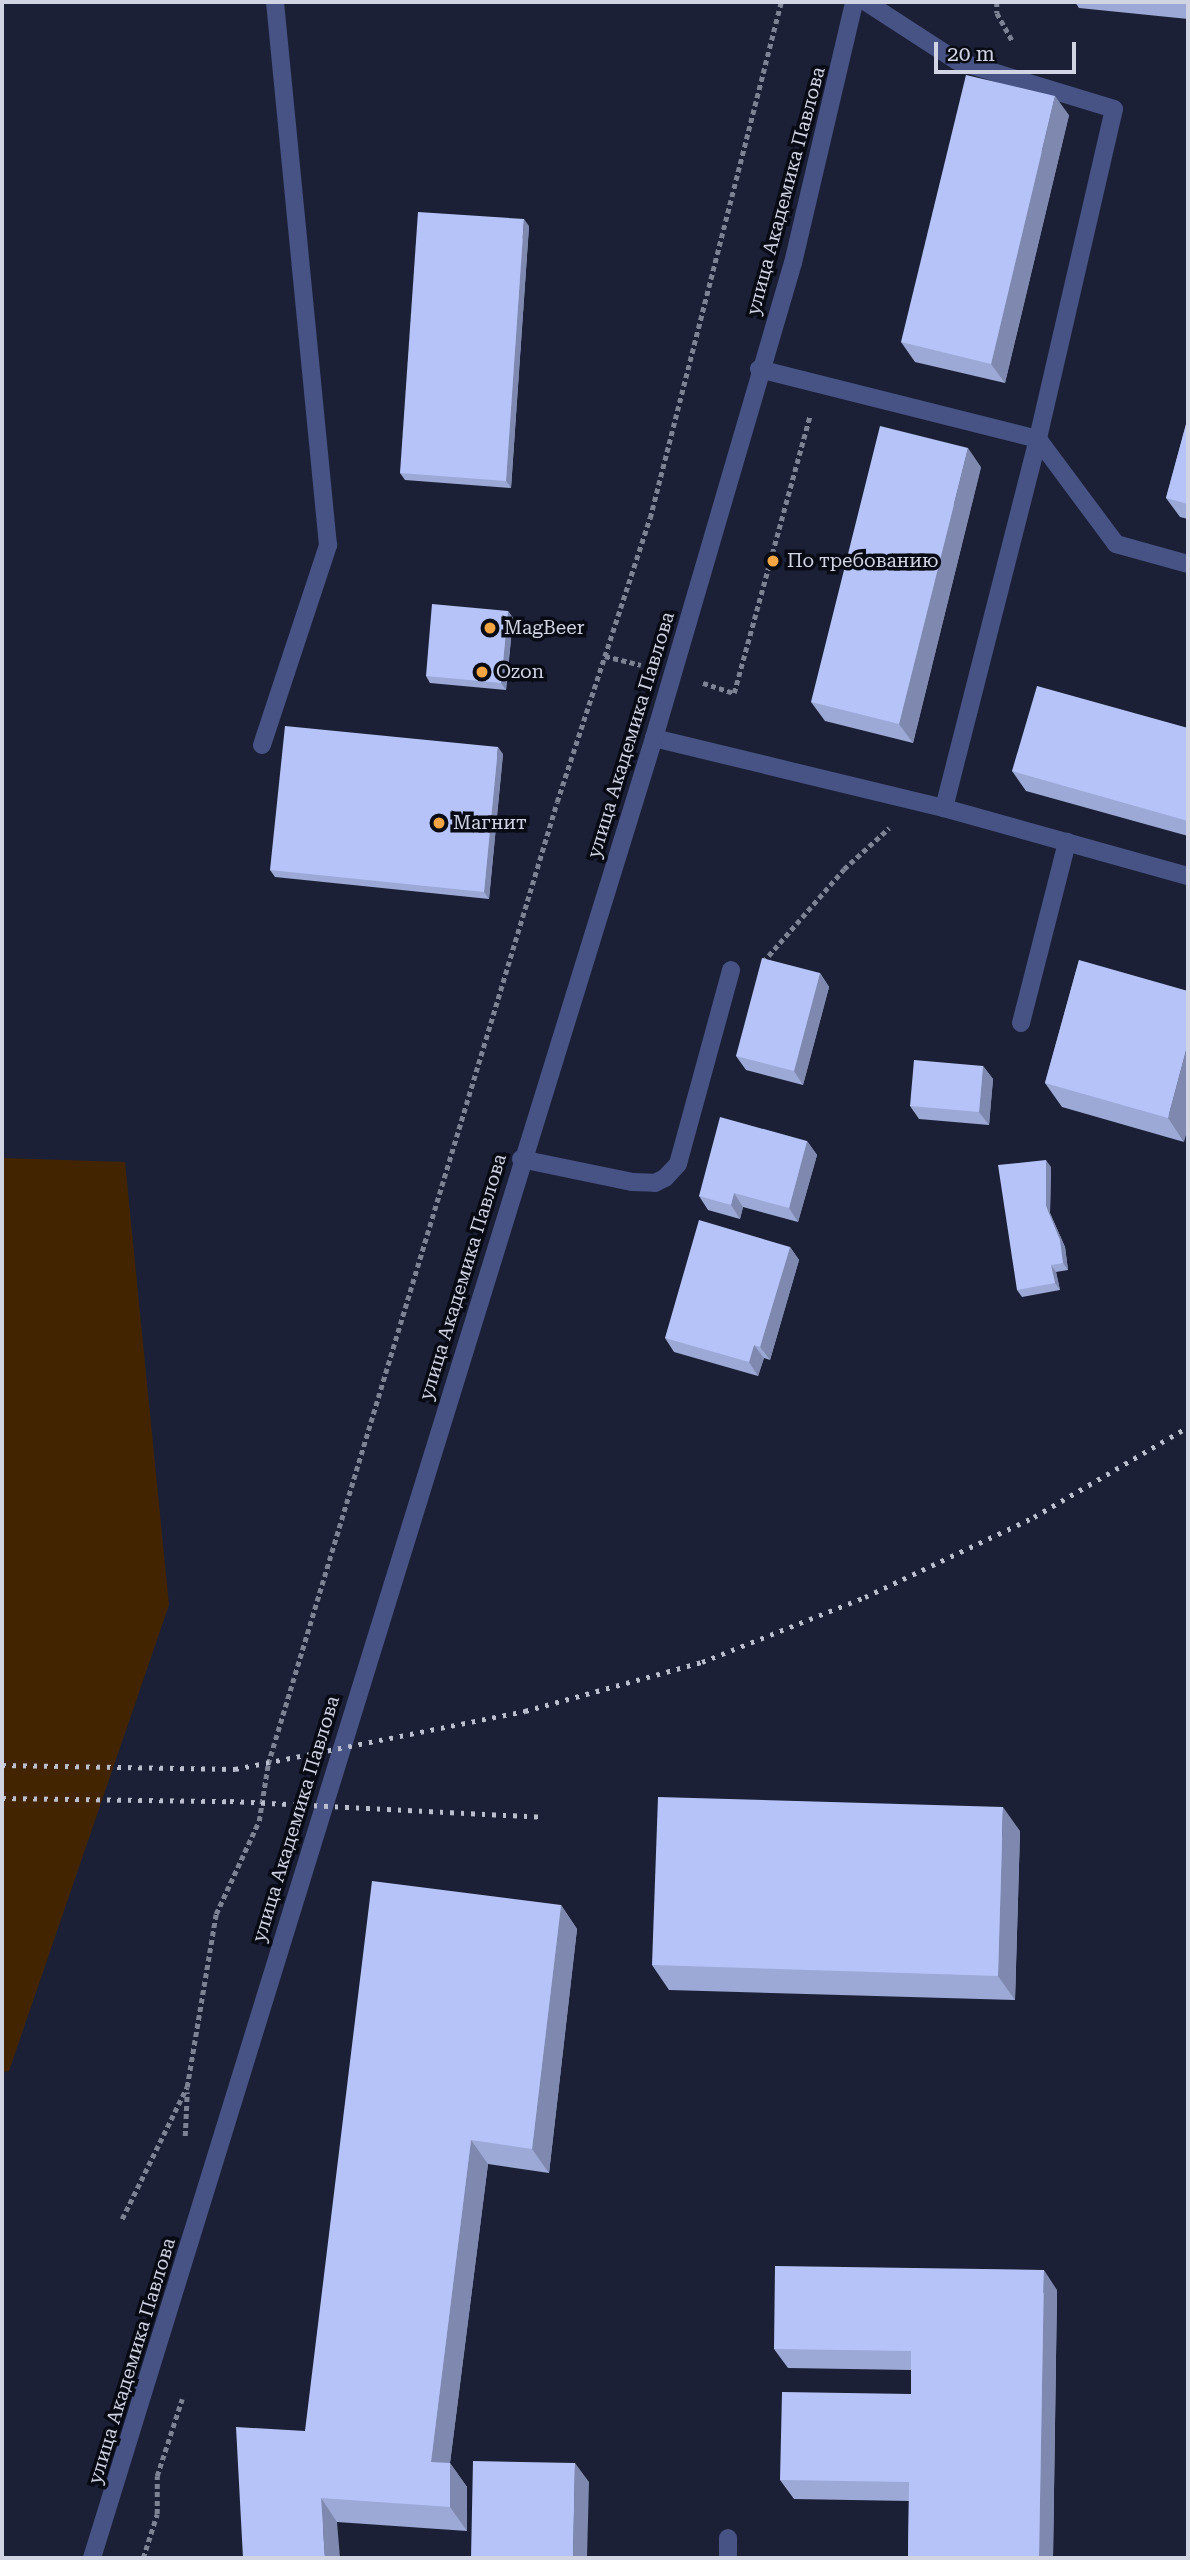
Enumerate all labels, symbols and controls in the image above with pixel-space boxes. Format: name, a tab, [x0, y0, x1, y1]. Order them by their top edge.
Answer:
scale bar	[938, 28, 1080, 72]
text: 20 m	[947, 42, 995, 66]
street label: улица Академика Павлова	[742, 64, 830, 318]
place label: По требованию	[787, 550, 938, 572]
marker: По требованию	[765, 553, 781, 569]
street label: улица Академика Павлова	[583, 609, 679, 861]
place label: MagBeer	[504, 617, 585, 639]
marker: MagBeer	[482, 620, 498, 636]
place label: Ozon	[496, 661, 544, 683]
marker: Ozon	[474, 664, 490, 680]
place label: Магнит	[453, 812, 527, 834]
marker: Магнит	[431, 815, 447, 831]
street label: улица Академика Павлова	[415, 1151, 511, 1403]
street label: улица Академика Павлова	[248, 1693, 344, 1945]
street label: улица Академика Павлова	[84, 2235, 180, 2487]

